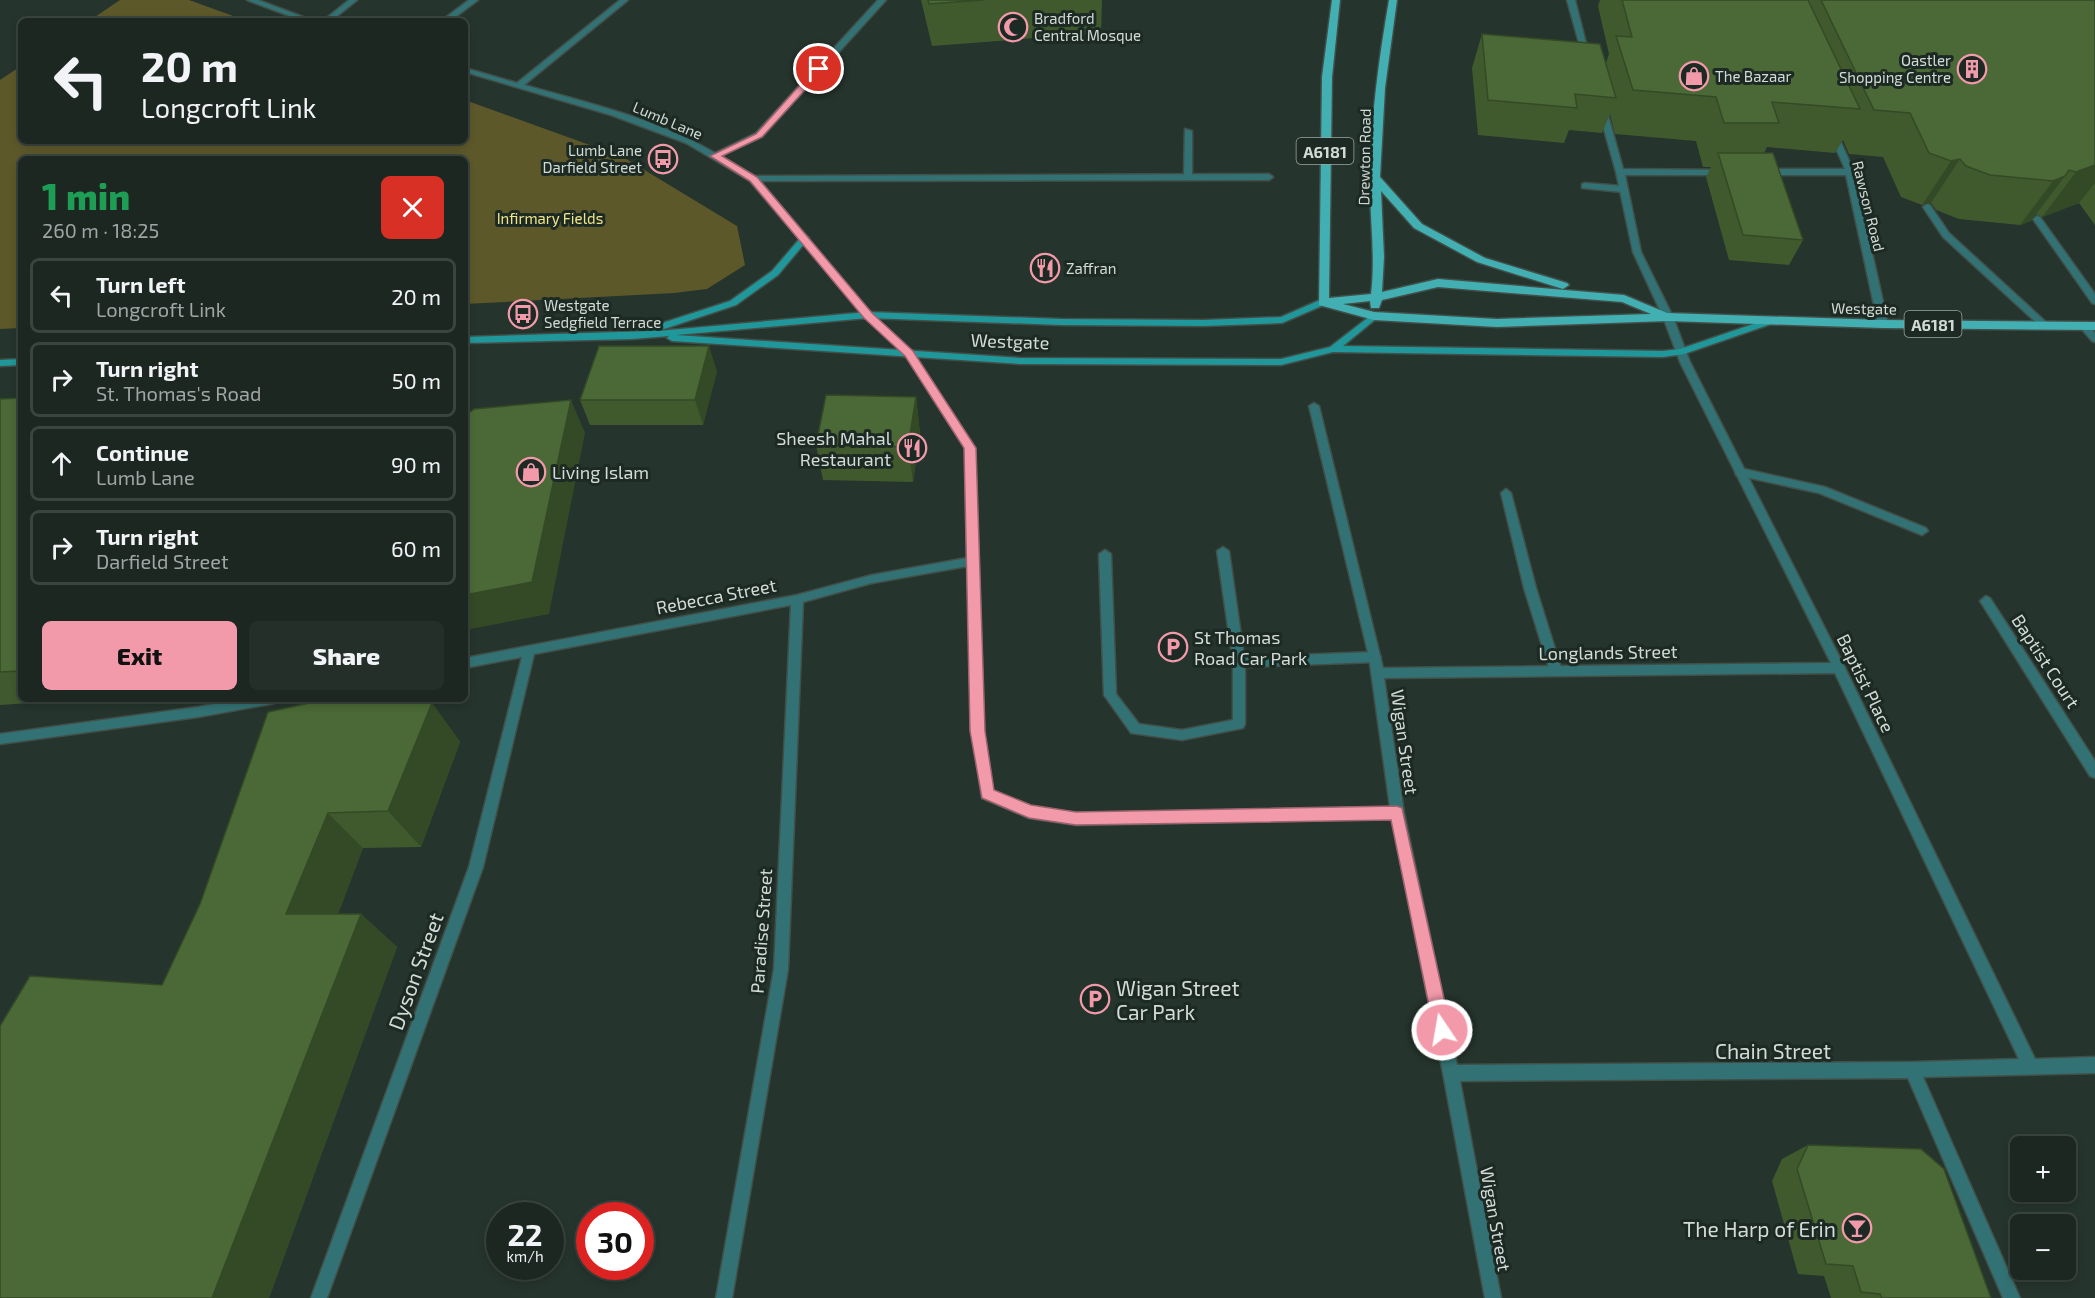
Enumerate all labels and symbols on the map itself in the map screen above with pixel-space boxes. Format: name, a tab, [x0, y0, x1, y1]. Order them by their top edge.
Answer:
place label: Bradford Central Mosque	[1034, 9, 1141, 44]
mosque icon: Bradford Central Mosque	[997, 11, 1029, 43]
pin	[793, 43, 844, 94]
place label: Oastler Shopping Centre	[1839, 51, 1951, 86]
building icon: Oastler Shopping Centre	[1956, 53, 1988, 85]
shop icon: The Bazaar	[1678, 60, 1710, 92]
place label: The Bazaar	[1715, 67, 1792, 85]
street label: Lumb Lane	[630, 97, 706, 143]
street label: Drewton Road	[1354, 108, 1374, 206]
road number: A6181	[1296, 138, 1354, 164]
place label: Lumb Lane Darfield Street	[543, 141, 642, 176]
bus stop icon: Lumb Lane Darfield Street	[647, 143, 679, 175]
street label: Rawson Road	[1849, 159, 1889, 253]
park label: Infirmary Fields	[497, 209, 603, 227]
restaurant icon: Zaffran	[1029, 252, 1061, 284]
place label: Zaffran	[1066, 259, 1116, 277]
place label: Westgate Sedgfield Terrace	[544, 296, 661, 331]
bus stop icon: Westgate Sedgfield Terrace	[507, 298, 539, 330]
street label: Westgate	[1831, 298, 1897, 318]
road number: A6181	[1904, 311, 1962, 337]
street label: Westgate	[970, 329, 1050, 353]
place label: Sheesh Mahal Restaurant	[776, 427, 892, 470]
restaurant icon: Sheesh Mahal Restaurant	[896, 432, 928, 464]
shop icon: Living Islam	[515, 456, 547, 488]
place label: Living Islam	[552, 461, 649, 483]
street label: Rebecca Street	[654, 574, 778, 618]
street label: Baptist Court	[2007, 610, 2085, 712]
place label: St Thomas Road Car Park	[1194, 626, 1307, 669]
street label: Baptist Place	[1833, 630, 1899, 736]
parking icon: St Thomas Road Car Park	[1157, 631, 1189, 663]
street label: Longlands Street	[1538, 640, 1678, 664]
street label: Wigan Street	[1387, 688, 1423, 796]
street label: Paradise Street	[746, 868, 776, 994]
street label: Dyson Street	[382, 909, 448, 1033]
place label: Wigan Street Car Park	[1116, 975, 1240, 1024]
parking icon: Wigan Street Car Park	[1079, 983, 1111, 1015]
position arrow	[1410, 998, 1474, 1062]
street label: Chain Street	[1715, 1038, 1831, 1063]
street label: Wigan Street	[1476, 1165, 1516, 1273]
speed limit sign: 30	[576, 1202, 654, 1280]
bar icon: The Harp of Erin	[1841, 1212, 1873, 1244]
place label: The Harp of Erin	[1683, 1216, 1836, 1241]

